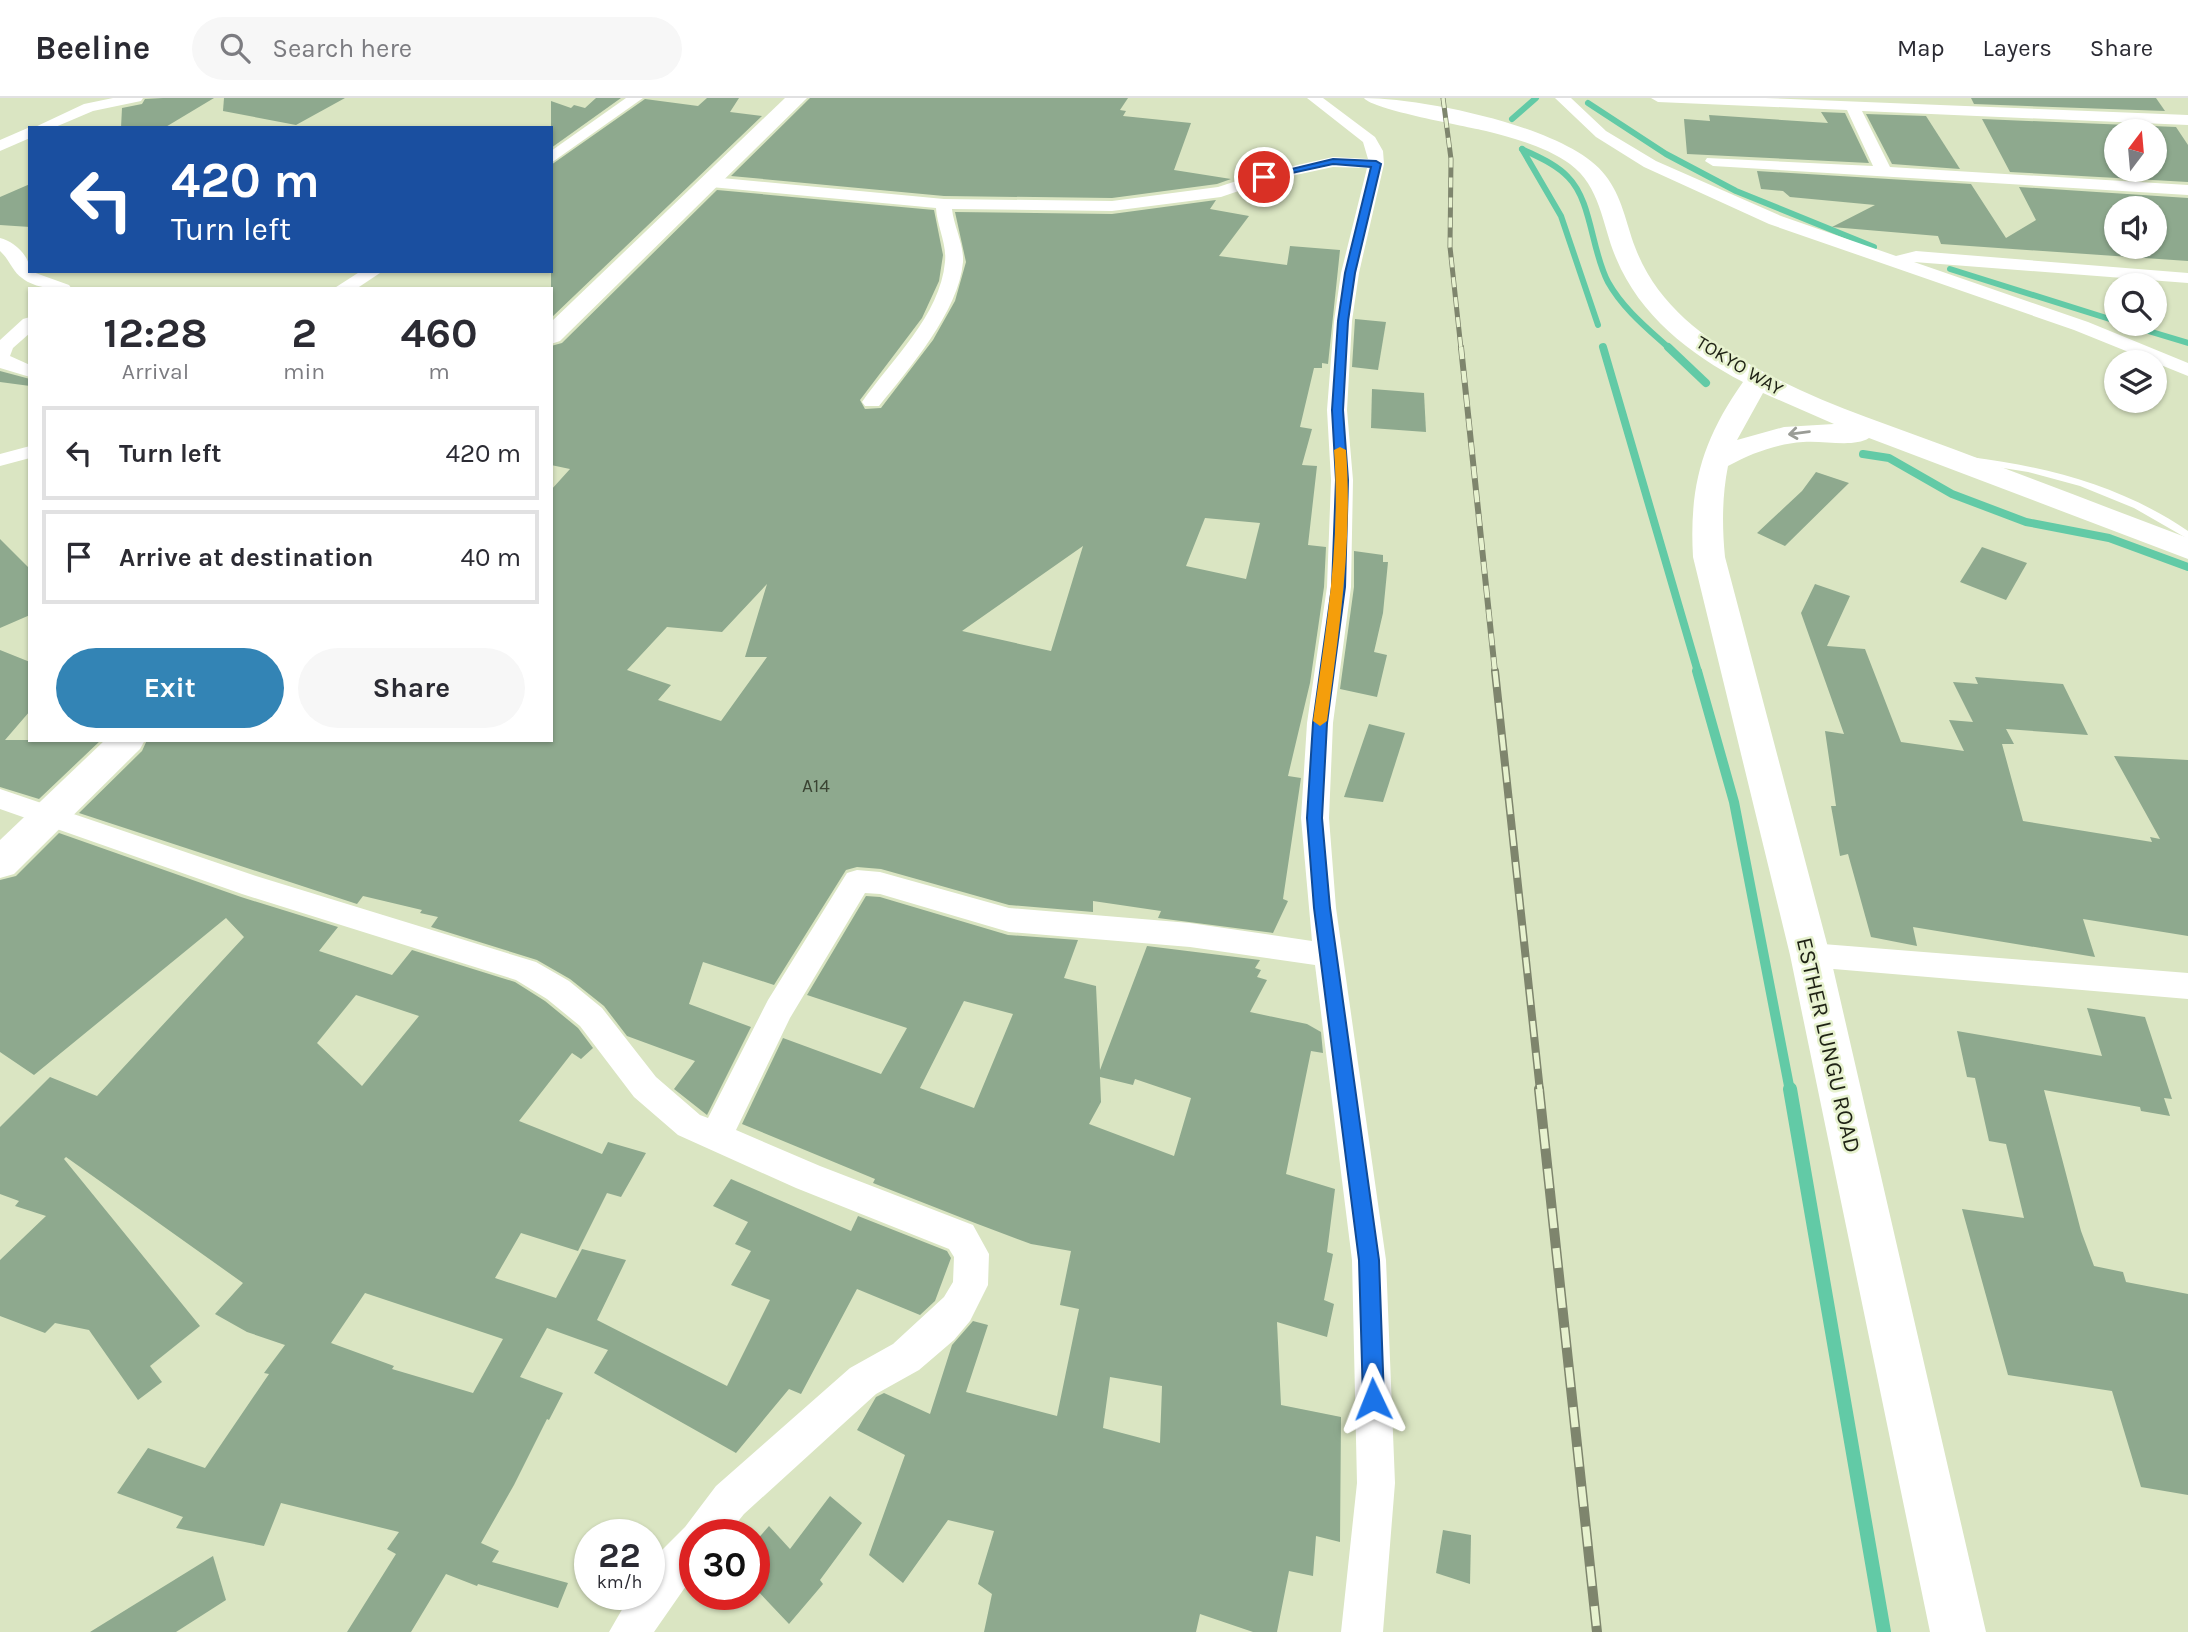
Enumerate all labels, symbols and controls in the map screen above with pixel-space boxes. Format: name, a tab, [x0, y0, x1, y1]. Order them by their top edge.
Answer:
search box	[192, 17, 682, 80]
text: Beeline	[35, 29, 150, 67]
icon: search	[216, 29, 254, 67]
text: Search here	[272, 33, 412, 64]
text: Map	[1897, 34, 1945, 62]
text: Layers	[1983, 34, 2052, 62]
text: Share	[2090, 34, 2153, 62]
north arrow	[2104, 119, 2166, 182]
map controls	[2104, 119, 2167, 413]
pin	[1234, 147, 1294, 207]
text: 420 m	[171, 152, 320, 209]
icon: left	[56, 154, 147, 245]
icon: arrive	[1245, 158, 1283, 196]
button: sound	[2104, 196, 2167, 259]
text: Turn left	[171, 211, 291, 248]
button: search	[2104, 273, 2167, 336]
text: 12:28	[103, 308, 208, 358]
text: 2	[291, 308, 317, 358]
text: 460	[401, 308, 478, 358]
street label: TOKYO WAY	[1692, 331, 1787, 401]
button: layers	[2104, 350, 2167, 413]
text: Arrival	[122, 358, 189, 385]
text: min	[283, 358, 325, 385]
text: m	[428, 358, 450, 385]
one-way arrow	[1789, 427, 1811, 440]
icon: left	[60, 434, 98, 472]
text: Turn left	[119, 438, 221, 469]
text: 420 m	[445, 438, 521, 469]
icon: arrive	[60, 538, 98, 576]
text: Arrive at destination	[119, 542, 373, 573]
text: 40 m	[461, 542, 521, 573]
button: Exit	[56, 648, 284, 728]
button: Share	[298, 648, 525, 728]
house number: A14	[802, 775, 830, 797]
street label: ESTHER LUNGU ROAD	[1791, 935, 1866, 1155]
position arrow	[1336, 1362, 1410, 1436]
speed limit sign: 30	[679, 1519, 770, 1610]
text: 22	[598, 1535, 641, 1576]
text: km/h	[597, 1571, 642, 1593]

